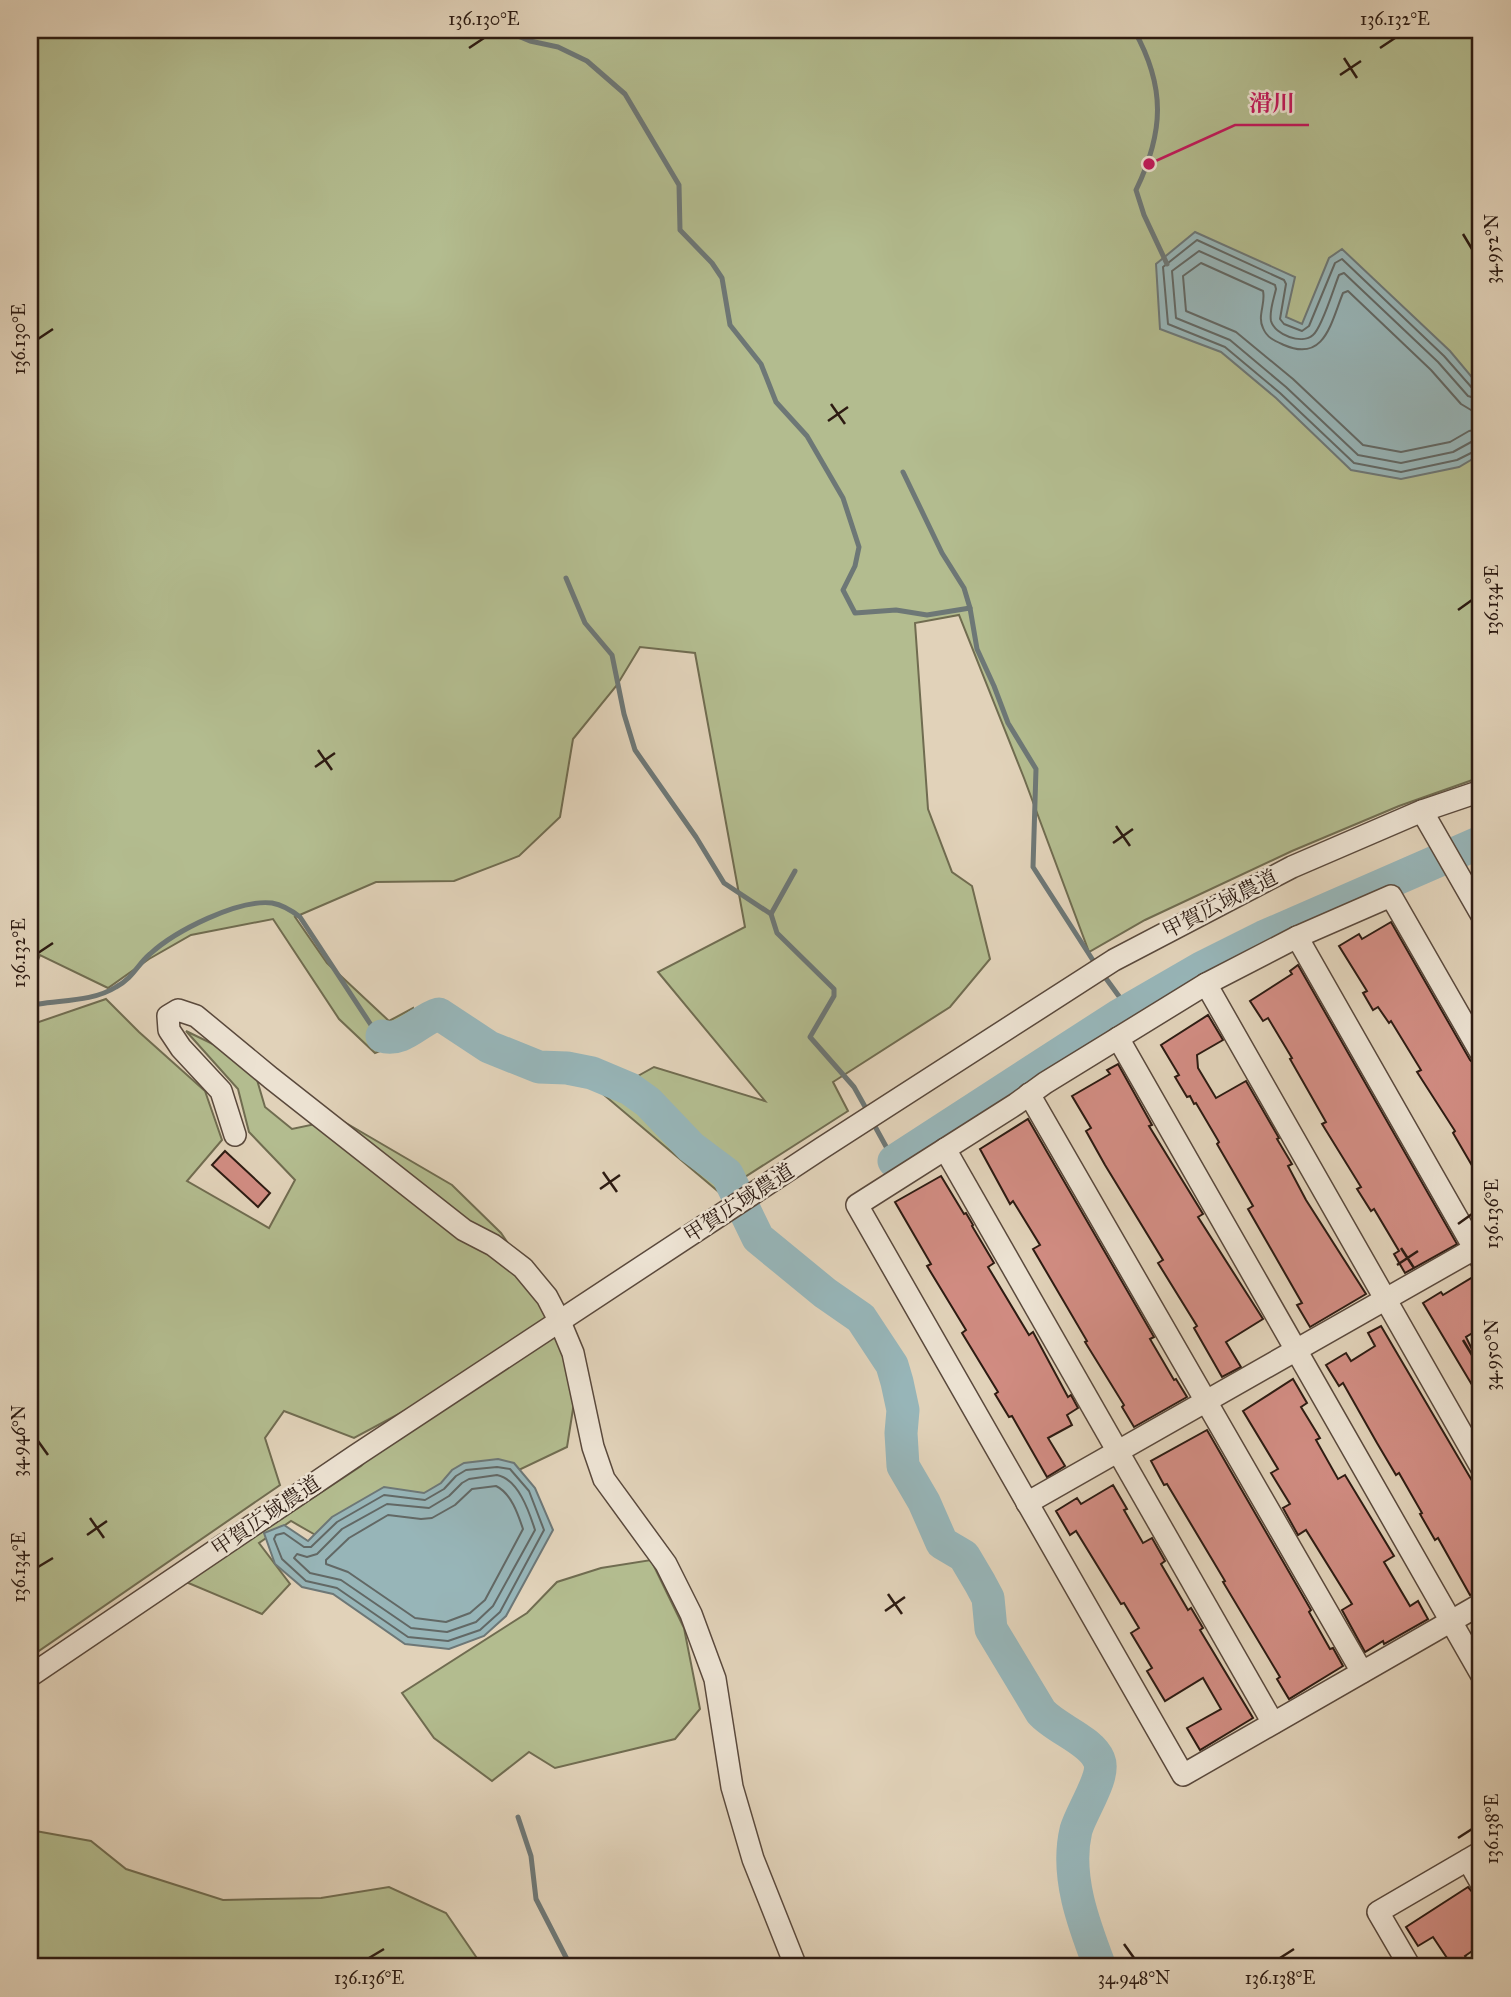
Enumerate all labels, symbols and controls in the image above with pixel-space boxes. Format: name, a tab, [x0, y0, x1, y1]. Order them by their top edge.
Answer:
text: 136.130°E	[448, 8, 520, 30]
text: 136.132°E	[1360, 8, 1430, 30]
callout: 滑川	[1235, 81, 1309, 125]
text: 滑川	[1249, 89, 1295, 117]
text: 34.952°N	[1481, 214, 1503, 284]
text: 136.130°E	[8, 303, 30, 375]
text: 136.134°E	[1481, 564, 1503, 636]
street label: 甲賀広域農道	[1158, 864, 1282, 944]
text: 136.132°E	[8, 918, 30, 988]
street label: 甲賀広域農道	[679, 1158, 799, 1248]
text: 136.136°E	[1481, 1179, 1503, 1249]
text: 34.950°N	[1481, 1319, 1503, 1391]
text: 34.946°N	[8, 1405, 30, 1477]
street label: 甲賀広域農道	[207, 1470, 325, 1562]
text: 136.134°E	[8, 1531, 30, 1603]
text: 136.138°E	[1481, 1794, 1503, 1864]
text: 136.136°E	[334, 1967, 404, 1989]
text: 34.948°N	[1098, 1967, 1170, 1989]
text: 136.138°E	[1245, 1967, 1315, 1989]

